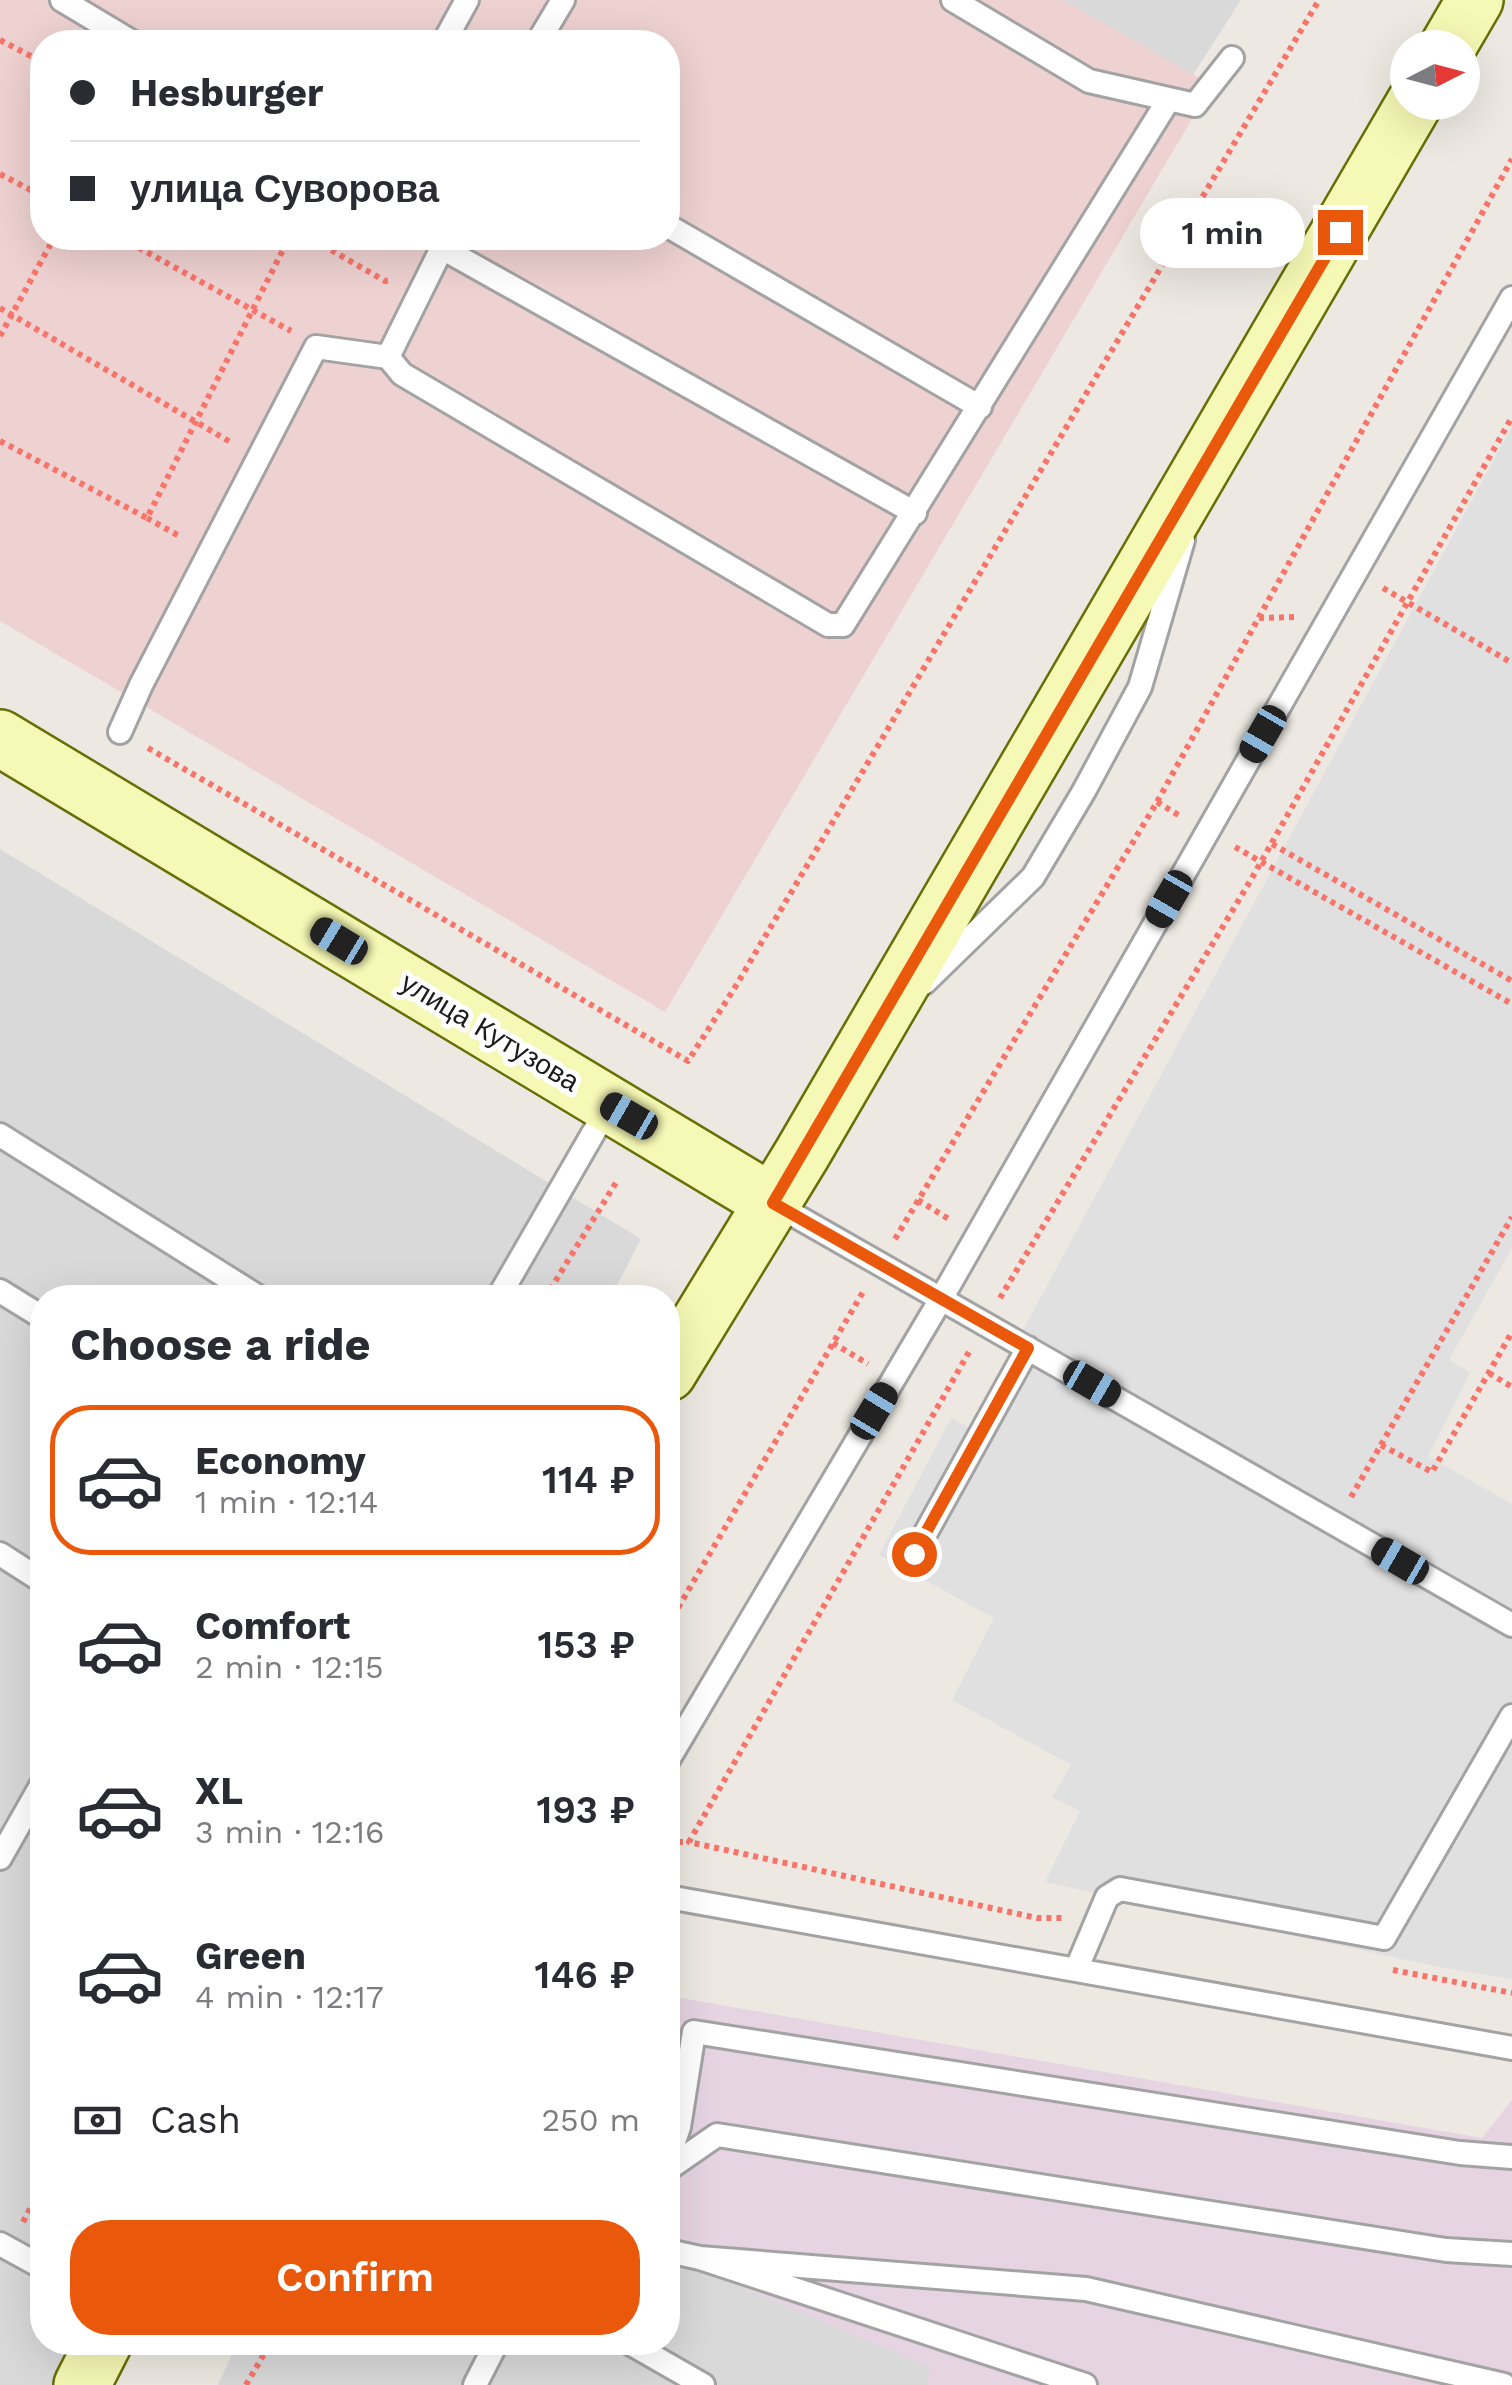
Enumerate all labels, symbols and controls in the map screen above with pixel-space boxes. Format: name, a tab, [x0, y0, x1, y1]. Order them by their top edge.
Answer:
north arrow	[1390, 30, 1480, 120]
map controls	[1390, 30, 1480, 120]
text: Hesburger	[130, 71, 323, 115]
text: улица Суворова	[130, 167, 439, 211]
callout: 1 min	[1140, 197, 1305, 267]
route end	[1318, 210, 1363, 255]
text: 1 min	[1181, 214, 1264, 252]
car	[1235, 701, 1291, 767]
car	[1141, 866, 1197, 932]
car	[306, 913, 372, 969]
street label: улица Кутузова	[395, 966, 586, 1098]
car	[596, 1088, 662, 1144]
text: Choose a ride	[70, 1318, 370, 1371]
car	[1059, 1356, 1125, 1412]
car	[846, 1378, 902, 1444]
icon: car	[75, 1435, 165, 1525]
text: Economy	[195, 1439, 366, 1483]
text: 114 ₽	[542, 1458, 635, 1502]
text: 1 min · 12:14	[195, 1483, 378, 1521]
route start	[892, 1532, 937, 1577]
car	[1367, 1533, 1433, 1589]
icon: car	[75, 1600, 165, 1690]
text: Comfort	[195, 1604, 350, 1648]
text: 153 ₽	[537, 1623, 635, 1667]
text: 2 min · 12:15	[195, 1648, 384, 1686]
icon: car	[75, 1765, 165, 1855]
text: XL	[195, 1769, 243, 1813]
text: 193 ₽	[537, 1788, 635, 1832]
text: 3 min · 12:16	[195, 1813, 384, 1851]
icon: car	[75, 1930, 165, 2020]
text: Green	[195, 1934, 306, 1978]
text: 146 ₽	[535, 1953, 635, 1997]
text: 4 min · 12:17	[195, 1978, 384, 2016]
icon: cash	[70, 2093, 125, 2148]
text: Cash	[150, 2098, 241, 2142]
text: 250 m	[541, 2101, 640, 2139]
button: Confirm	[70, 2220, 640, 2335]

